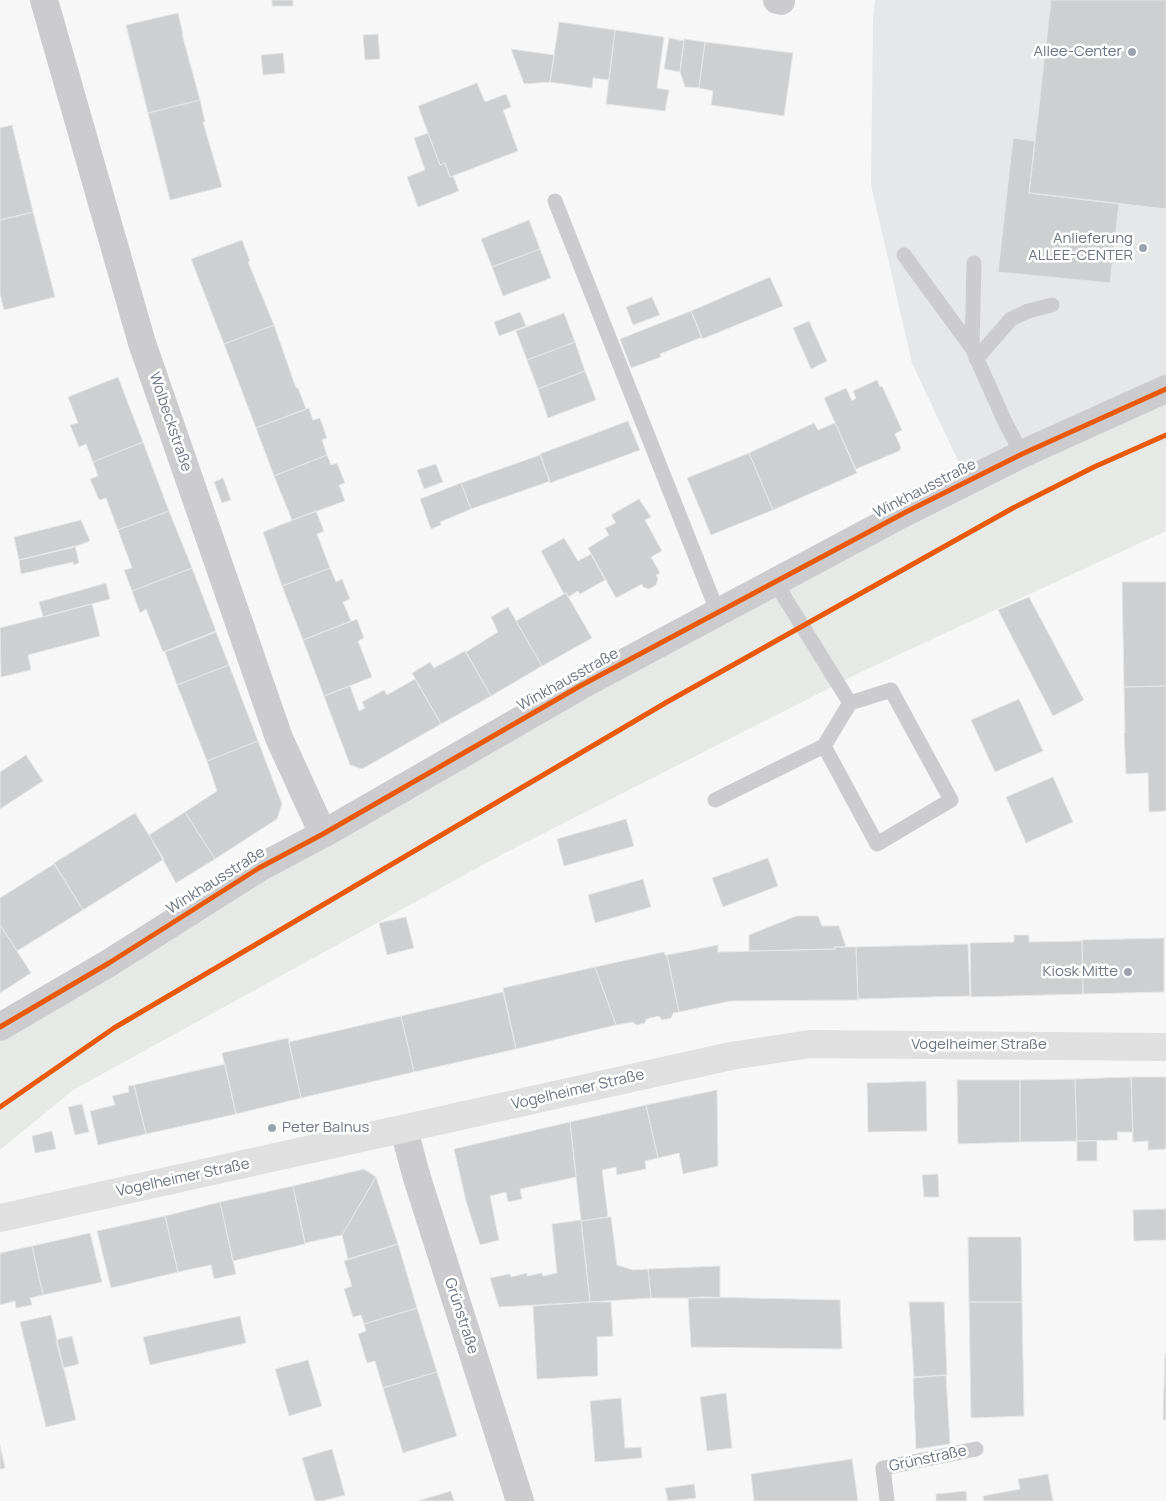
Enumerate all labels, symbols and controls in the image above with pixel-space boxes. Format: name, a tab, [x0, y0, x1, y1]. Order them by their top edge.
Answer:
place label: Allee-Center	[1034, 43, 1122, 61]
marker: Allee-Center	[1126, 46, 1138, 58]
place label: Anlieferung ALLEE-CENTER	[1028, 230, 1133, 265]
marker: Anlieferung ALLEE-CENTER	[1137, 242, 1149, 254]
street label: Wolbeckstraße	[145, 370, 195, 474]
street label: Winkhausstraße	[871, 455, 979, 523]
street label: Winkhausstraße	[514, 645, 622, 715]
street label: Winkhausstraße	[163, 844, 269, 918]
place label: Kiosk Mitte	[1042, 963, 1118, 981]
marker: Kiosk Mitte	[1122, 966, 1134, 978]
street label: Vogelheimer Straße	[911, 1036, 1047, 1054]
street label: Vogelheimer Straße	[510, 1066, 646, 1114]
place label: Peter Balnus	[282, 1119, 369, 1137]
marker: Peter Balnus	[266, 1122, 278, 1134]
street label: Vogelheimer Straße	[115, 1155, 251, 1201]
street label: Grünstraße	[440, 1276, 482, 1356]
street label: Grünstraße	[888, 1442, 968, 1476]

